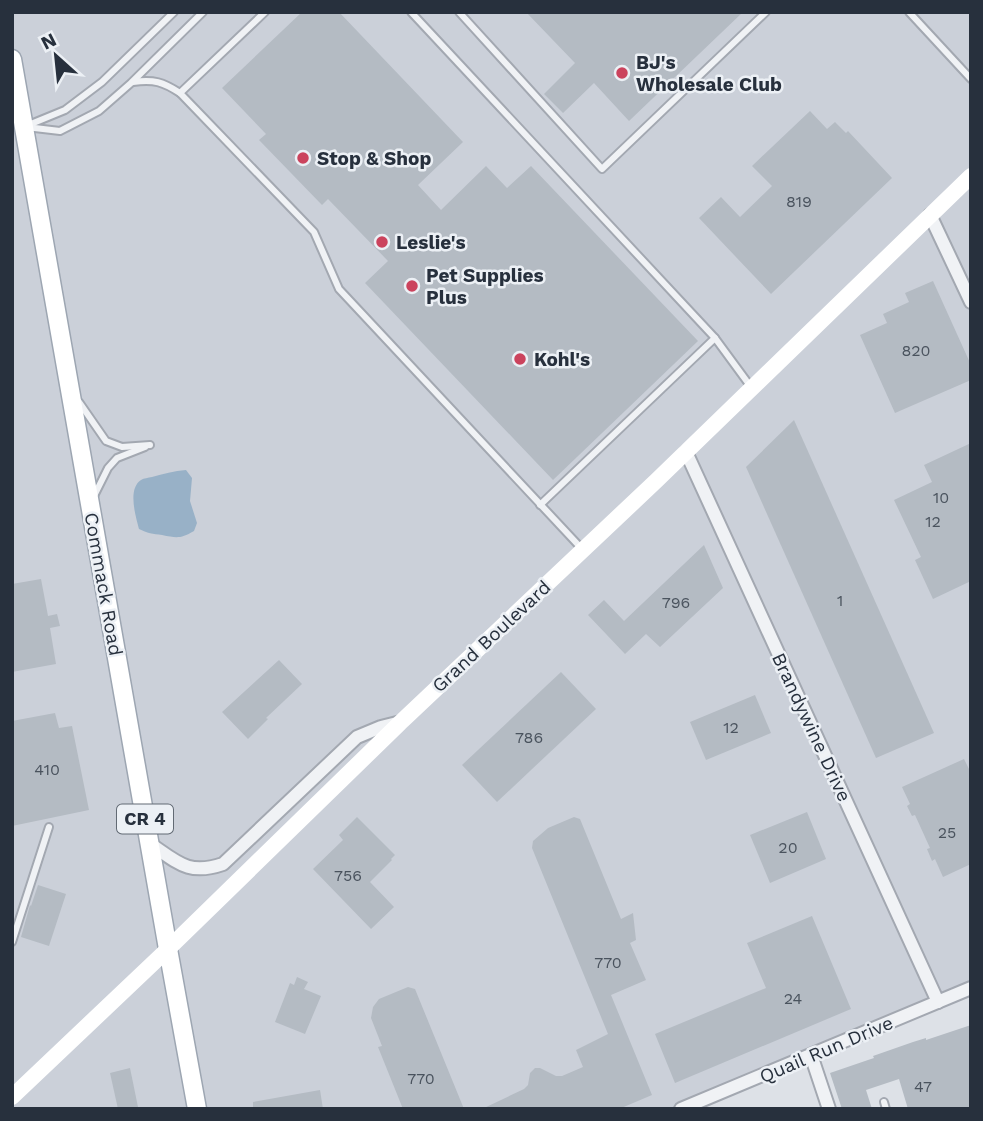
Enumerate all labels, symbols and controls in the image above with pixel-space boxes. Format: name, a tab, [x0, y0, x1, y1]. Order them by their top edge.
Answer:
north arrow	[21, 21, 91, 91]
text: N	[37, 28, 60, 55]
place label: BJ's Wholesale Club	[636, 51, 782, 96]
marker: BJ's Wholesale Club	[614, 65, 630, 81]
place label: Stop & Shop	[317, 147, 431, 170]
marker: Stop & Shop	[295, 150, 311, 166]
house number: 819	[786, 192, 812, 211]
place label: Leslie's	[396, 231, 466, 254]
marker: Leslie's	[374, 234, 390, 250]
place label: Pet Supplies Plus	[426, 264, 544, 309]
marker: Pet Supplies Plus	[404, 278, 420, 294]
house number: 820	[901, 341, 931, 360]
place label: Kohl's	[534, 348, 590, 371]
marker: Kohl's	[512, 351, 528, 367]
house number: 10	[933, 488, 949, 507]
street label: Commack Road	[80, 511, 127, 658]
house number: 12	[925, 512, 941, 531]
street label: Grand Boulevard	[427, 575, 555, 697]
house number: 1	[837, 591, 843, 610]
house number: 796	[662, 593, 690, 612]
street label: Brandywine Drive	[767, 649, 856, 805]
house number: 12	[723, 718, 739, 737]
house number: 786	[515, 728, 543, 747]
house number: 410	[34, 760, 60, 779]
road number: CR 4	[117, 804, 173, 834]
house number: 25	[938, 823, 956, 842]
house number: 20	[778, 838, 798, 857]
house number: 756	[334, 866, 362, 885]
house number: 770	[594, 953, 622, 972]
house number: 24	[784, 989, 803, 1008]
street label: Quail Run Drive	[756, 1011, 897, 1088]
house number: 770	[407, 1069, 435, 1088]
house number: 47	[914, 1077, 932, 1096]

